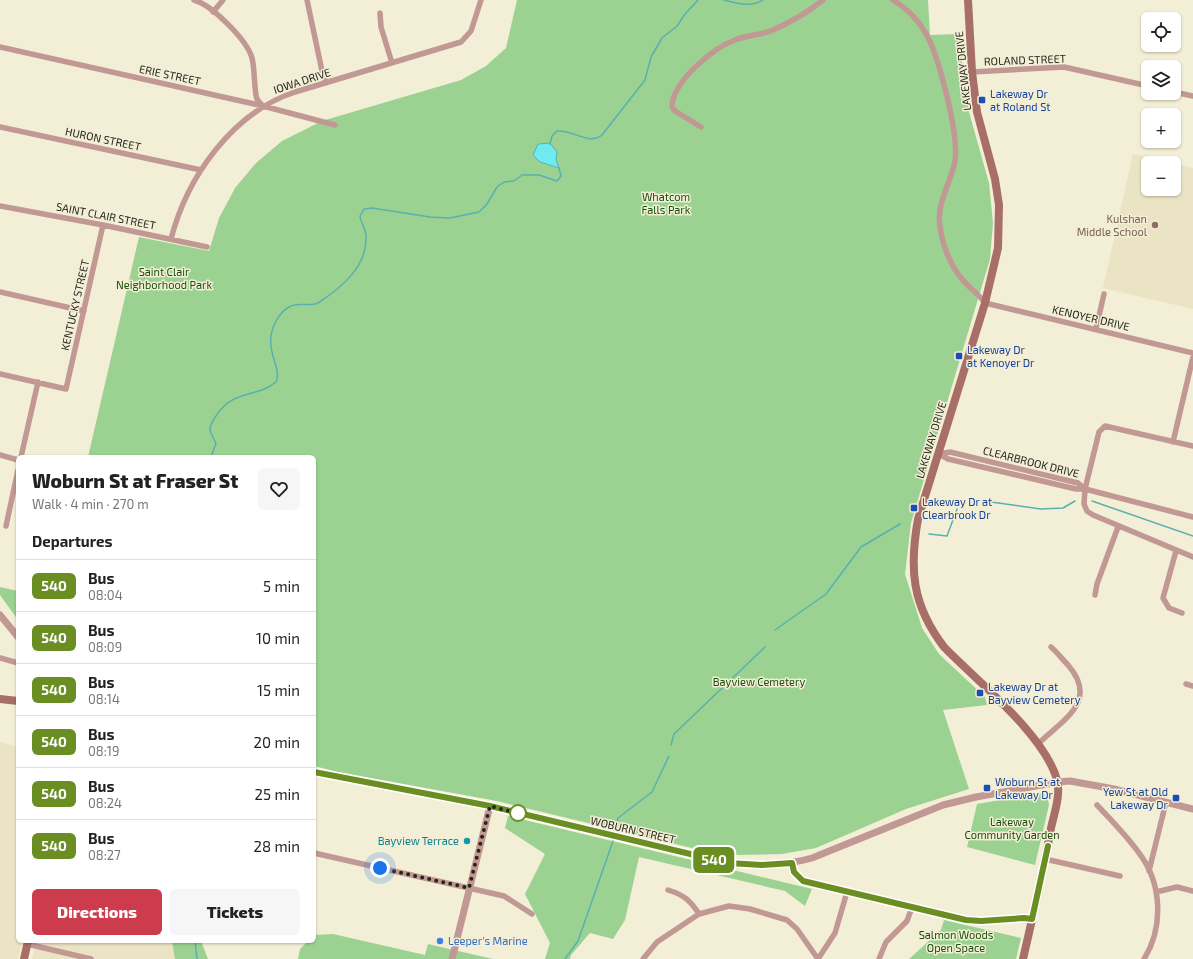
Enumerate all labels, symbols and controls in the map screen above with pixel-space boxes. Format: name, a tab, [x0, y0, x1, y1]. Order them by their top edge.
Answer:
map controls	[1141, 12, 1181, 196]
button: locate	[1141, 12, 1181, 52]
street label: LAKEWAY DRIVE	[952, 31, 973, 111]
street label: ROLAND STREET	[984, 52, 1067, 67]
button: layers	[1141, 60, 1181, 100]
street label: ERIE STREET	[138, 62, 203, 87]
street label: IOWA DRIVE	[272, 65, 332, 96]
place label: Lakeway Dr at Roland St	[990, 87, 1050, 113]
marker: Lakeway Dr at Roland St	[977, 95, 987, 105]
button: +	[1141, 108, 1181, 148]
street label: HURON STREET	[64, 124, 143, 153]
button: −	[1141, 156, 1181, 196]
park label: Whatcom Falls Park	[642, 190, 691, 216]
street label: SAINT CLAIR STREET	[55, 199, 158, 232]
place label: Kulshan Middle School	[1077, 212, 1148, 238]
marker: Kulshan Middle School	[1150, 220, 1160, 230]
street label: KENTUCKY STREET	[58, 257, 91, 352]
park label: Saint Clair Neighborhood Park	[116, 265, 212, 291]
street label: KENOYER DRIVE	[1051, 302, 1131, 333]
place label: Lakeway Dr at Kenoyer Dr	[967, 343, 1035, 369]
marker: Lakeway Dr at Kenoyer Dr	[954, 351, 964, 361]
street label: LAKEWAY DRIVE	[913, 400, 948, 480]
street label: CLEARBROOK DRIVE	[982, 443, 1081, 480]
button: heart	[258, 468, 300, 510]
text: Woburn St at Fraser St	[32, 469, 238, 492]
place label: Lakeway Dr at Clearbrook Dr	[922, 495, 992, 521]
text: Walk · 4 min · 270 m	[32, 496, 149, 512]
marker: Lakeway Dr at Clearbrook Dr	[909, 503, 919, 513]
text: Departures	[32, 532, 112, 550]
text: Bus	[88, 569, 114, 587]
text: 540	[41, 577, 67, 594]
text: 5 min	[263, 577, 300, 595]
text: 08:04	[88, 587, 123, 603]
text: Bus	[88, 621, 114, 639]
text: 540	[41, 629, 67, 646]
text: 10 min	[256, 629, 300, 647]
text: 08:09	[88, 639, 122, 655]
text: Bus	[88, 673, 114, 691]
park label: Bayview Cemetery	[713, 675, 805, 688]
place label: Lakeway Dr at Bayview Cemetery	[988, 680, 1081, 706]
text: 540	[41, 681, 67, 698]
text: 15 min	[257, 681, 300, 699]
marker: Lakeway Dr at Bayview Cemetery	[975, 688, 985, 698]
text: 08:14	[88, 691, 120, 707]
text: Bus	[88, 725, 114, 743]
text: 540	[41, 733, 67, 750]
text: 20 min	[254, 733, 300, 751]
text: 08:19	[88, 743, 119, 759]
place label: Woburn St at Lakeway Dr	[995, 775, 1060, 801]
text: Bus	[88, 777, 114, 795]
marker: Woburn St at Lakeway Dr	[982, 783, 992, 793]
text: 540	[41, 785, 67, 802]
text: 25 min	[255, 785, 300, 803]
place label: Yew St at Old Lakeway Dr	[1103, 785, 1169, 811]
marker: Yew St at Old Lakeway Dr	[1171, 793, 1181, 803]
text: 08:24	[88, 795, 122, 811]
unlabelled marker	[509, 804, 527, 822]
street label: WOBURN STREET	[589, 813, 678, 846]
park label: Lakeway Community Garden	[964, 815, 1060, 841]
text: Bus	[88, 829, 114, 847]
place label: Bayview Terrace	[378, 834, 459, 847]
marker: Bayview Terrace	[462, 836, 472, 846]
text: 540	[41, 837, 67, 854]
text: 28 min	[254, 837, 300, 855]
text: 08:27	[88, 847, 121, 863]
line badge: 540	[691, 847, 737, 873]
text: 540	[701, 851, 727, 868]
your location	[370, 858, 390, 878]
button: Directions	[32, 889, 162, 935]
button: Tickets	[170, 889, 300, 935]
park label: Salmon Woods Open Space	[919, 928, 994, 954]
place label: Leeper's Marine	[448, 934, 528, 947]
marker: Leeper's Marine	[435, 936, 445, 946]

